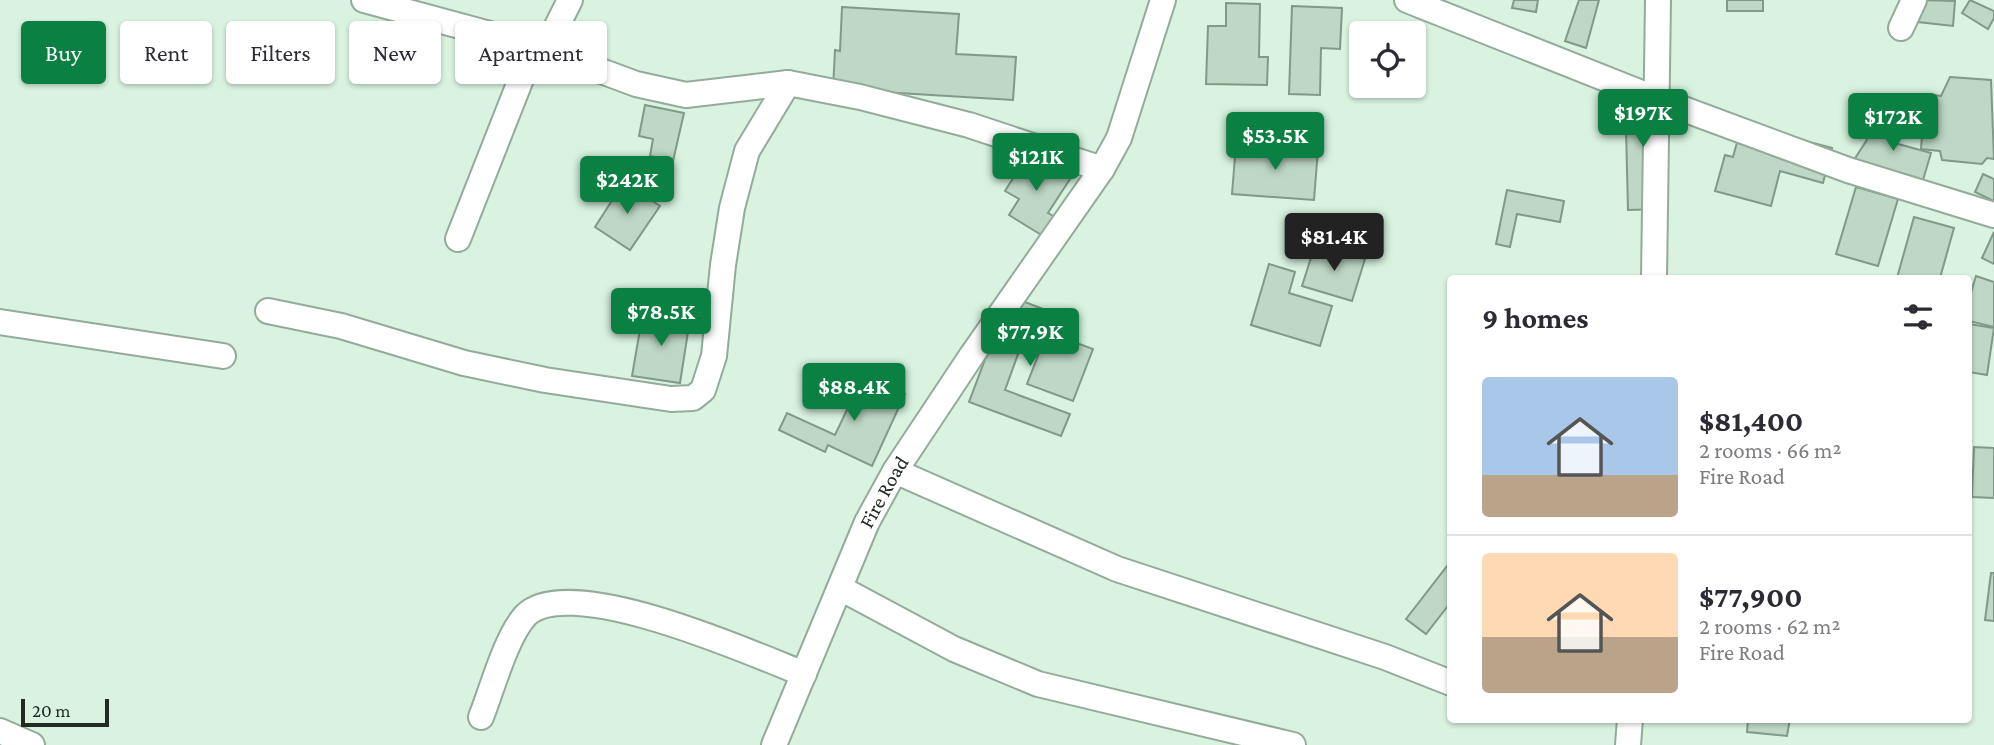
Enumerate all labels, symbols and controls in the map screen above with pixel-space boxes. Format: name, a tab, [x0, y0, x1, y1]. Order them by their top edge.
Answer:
chip: Buy	[21, 21, 106, 84]
chip: Rent	[120, 21, 212, 84]
chip: Filters	[226, 21, 335, 84]
chip: New	[349, 21, 441, 84]
chip: Apartment	[455, 21, 607, 84]
map controls	[1349, 21, 1426, 98]
button: locate	[1349, 21, 1426, 98]
pin: $197K	[1594, 90, 1692, 149]
pin: $172K	[1844, 94, 1942, 153]
text: $197K	[1614, 99, 1672, 125]
text: $172K	[1864, 103, 1922, 129]
pin: $53.5K	[1218, 113, 1332, 172]
text: $53.5K	[1242, 122, 1308, 148]
pin: $121K	[987, 134, 1085, 193]
text: $121K	[1008, 143, 1064, 169]
pin: $242K	[578, 156, 676, 216]
text: $242K	[596, 166, 658, 192]
pin: $81.4K	[1277, 214, 1391, 273]
text: $81.4K	[1301, 223, 1367, 249]
pin: $78.5K	[604, 288, 718, 348]
text: $78.5K	[627, 298, 695, 324]
icon: filters	[1899, 298, 1937, 336]
text: 9 homes	[1482, 301, 1589, 334]
pin: $77.9K	[973, 308, 1087, 368]
text: $77.9K	[997, 318, 1063, 344]
pin: $88.4K	[797, 364, 911, 423]
text: $88.4K	[818, 373, 890, 399]
text: $81,400	[1699, 404, 1803, 437]
icon: home	[1538, 405, 1622, 489]
text: 2 rooms · 66 m²	[1699, 437, 1842, 463]
street label: Fire Road	[854, 451, 914, 532]
text: Fire Road	[1699, 463, 1785, 489]
text: $77,900	[1699, 580, 1802, 613]
icon: home	[1538, 581, 1622, 665]
text: 2 rooms · 62 m²	[1699, 613, 1840, 639]
text: Fire Road	[1699, 639, 1785, 665]
scale bar	[21, 696, 108, 728]
text: 20 m	[32, 700, 71, 721]

